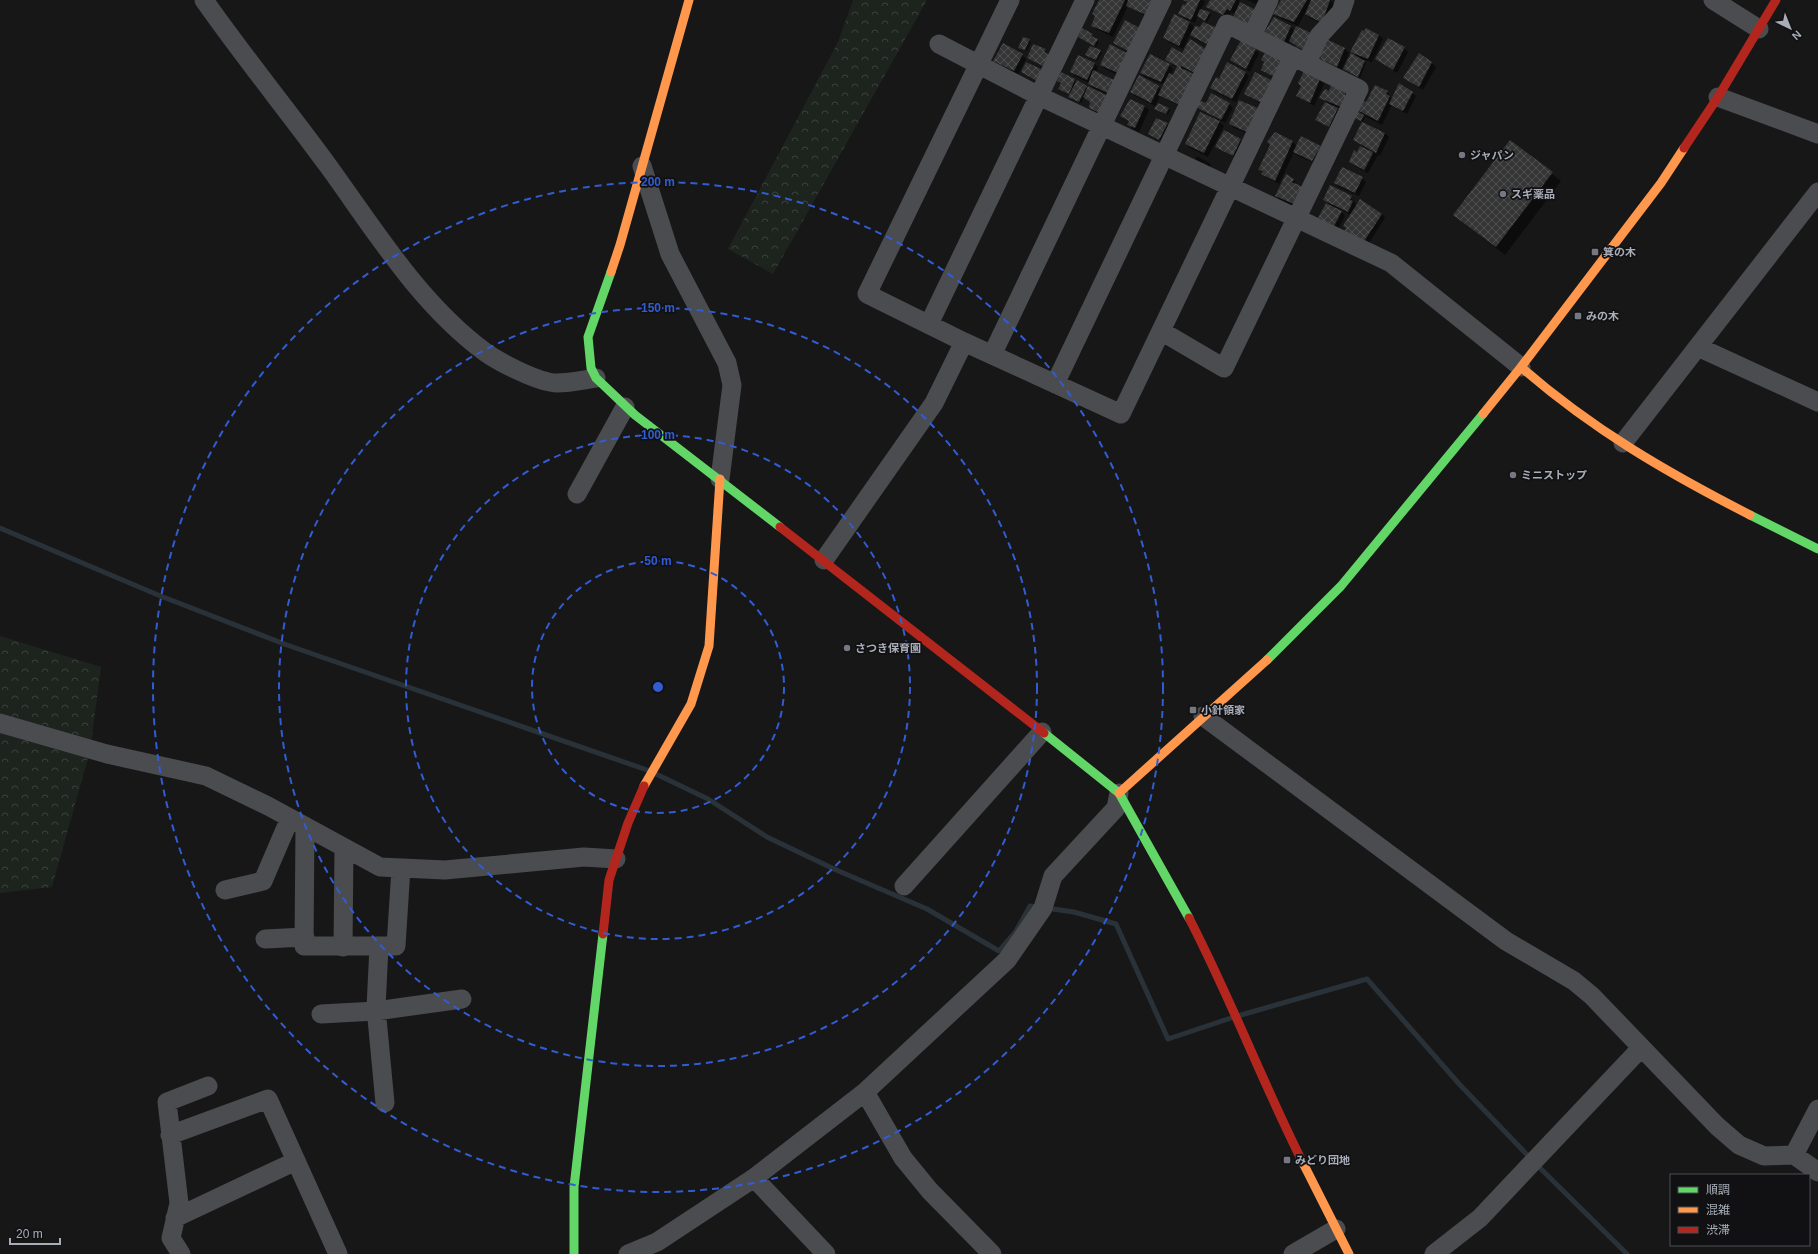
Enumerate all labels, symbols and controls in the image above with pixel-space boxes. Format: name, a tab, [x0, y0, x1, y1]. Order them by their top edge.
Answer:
north arrow	[1770, 8, 1810, 48]
text: N	[1790, 28, 1804, 42]
place label: ジャパン	[1470, 149, 1514, 161]
marker: ジャパン	[1457, 150, 1467, 160]
text: 200 m	[641, 175, 675, 189]
place label: スギ薬品	[1511, 188, 1555, 200]
marker: スギ薬品	[1498, 189, 1508, 199]
place label: 箕の木	[1603, 246, 1636, 258]
marker: 箕の木	[1590, 247, 1600, 257]
text: 150 m	[641, 301, 675, 315]
place label: みの木	[1586, 310, 1619, 322]
marker: みの木	[1573, 311, 1583, 321]
text: 100 m	[641, 428, 675, 442]
place label: ミニストップ	[1521, 469, 1587, 481]
marker: ミニストップ	[1508, 470, 1518, 480]
text: 50 m	[644, 554, 672, 568]
place label: さつき保育園	[855, 642, 921, 654]
marker: さつき保育園	[842, 643, 852, 653]
centre of rings	[651, 680, 665, 694]
place label: 小針領家	[1201, 704, 1245, 716]
marker: 小針領家	[1188, 705, 1198, 715]
place label: みどり団地	[1295, 1154, 1350, 1166]
marker: みどり団地	[1282, 1155, 1292, 1165]
legend	[1670, 1174, 1810, 1246]
text: 順調	[1706, 1183, 1730, 1197]
text: 混雑	[1706, 1203, 1730, 1217]
scale bar	[10, 1220, 60, 1246]
text: 渋滞	[1706, 1223, 1730, 1237]
text: 20 m	[16, 1227, 43, 1241]

